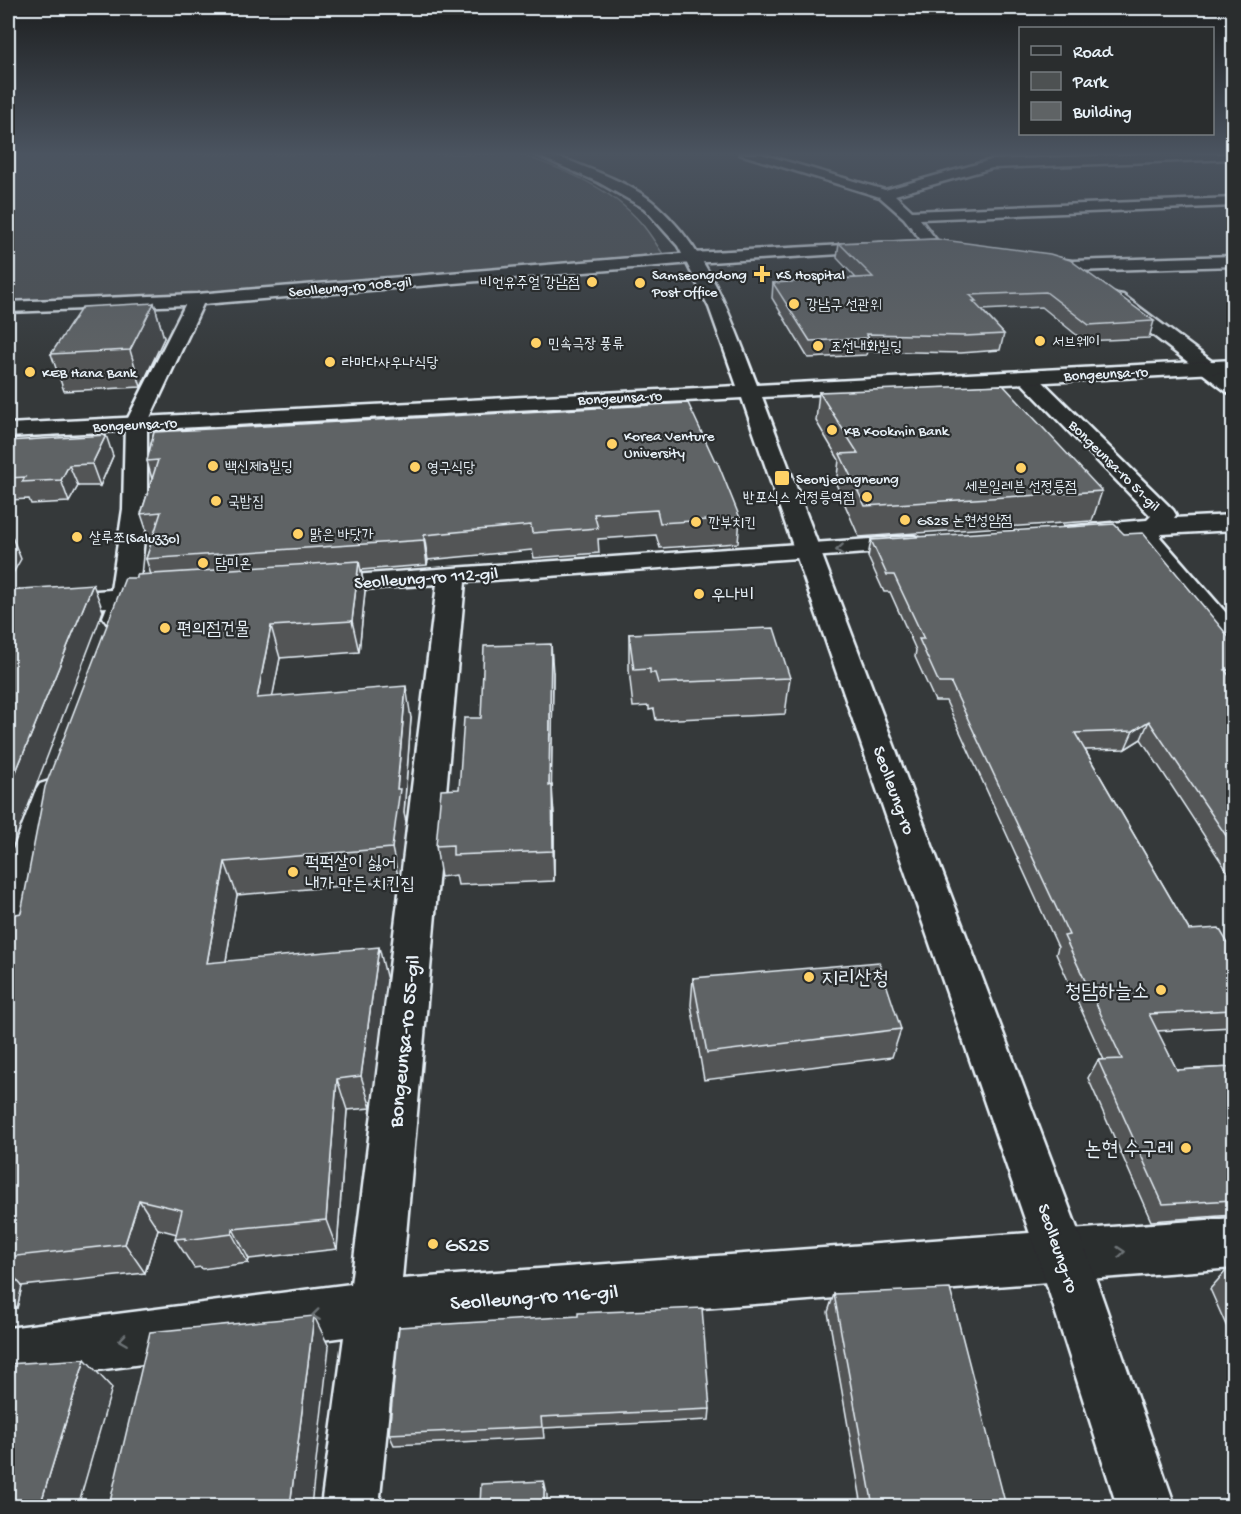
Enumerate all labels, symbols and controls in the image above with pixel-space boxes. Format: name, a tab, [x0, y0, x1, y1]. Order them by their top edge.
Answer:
legend	[1019, 27, 1214, 135]
text: Road	[1073, 43, 1114, 64]
text: Park	[1072, 73, 1109, 94]
text: Building	[1072, 103, 1132, 124]
marker: KS Hospital	[753, 265, 771, 283]
place label: Samseongdong Post Office	[651, 267, 747, 302]
place label: KS Hospital	[776, 267, 845, 285]
street label: Seolleung-ro 108-gil	[288, 274, 412, 302]
place label: 비언유주얼 강남점	[480, 275, 580, 293]
marker: 비언유주얼 강남점	[585, 275, 599, 289]
marker: Samseongdong Post Office	[633, 276, 647, 290]
marker: 강남구 선관위	[787, 297, 801, 311]
place label: 강남구 선관위	[806, 297, 882, 315]
marker: 서브웨이	[1033, 334, 1047, 348]
place label: 서브웨이	[1052, 334, 1100, 352]
marker: 민속극장 풍류	[529, 336, 543, 350]
place label: 민속극장 풍류	[548, 336, 624, 354]
marker: 조선내화빌딩	[811, 339, 825, 353]
place label: 조선내화빌딩	[830, 339, 902, 357]
marker: 라마다사우나식당	[323, 355, 337, 369]
place label: 라마다사우나식당	[342, 355, 439, 373]
street label: Bongeunsa-ro	[1062, 364, 1149, 386]
marker: KEB Hana Bank	[23, 365, 37, 379]
place label: KEB Hana Bank	[42, 365, 138, 383]
street label: Bongeunsa-ro	[576, 388, 663, 410]
street label: Bongeunsa-ro	[91, 415, 178, 437]
street label: Bongeunsa-ro 51-gil	[1063, 416, 1163, 516]
marker: KB Kookmin Bank	[825, 423, 839, 437]
place label: KB Kookmin Bank	[844, 423, 950, 441]
place label: Korea Venture University	[624, 428, 715, 463]
marker: Korea Venture University	[605, 437, 619, 451]
marker: 백신제3빌딩	[206, 459, 220, 473]
place label: 백신제3빌딩	[225, 459, 293, 477]
marker: 영구식당	[408, 460, 422, 474]
place label: 영구식당	[427, 460, 475, 478]
marker: 세븐일레븐 선정릉점	[1014, 461, 1028, 475]
marker: Seonjeongneung	[773, 469, 791, 487]
place label: Seonjeongneung	[796, 471, 899, 489]
place label: 세븐일레븐 선정릉점	[965, 479, 1077, 497]
place label: 반포식스 선정릉역점	[743, 490, 855, 508]
marker: 반포식스 선정릉역점	[860, 490, 874, 504]
marker: 국밥집	[209, 494, 223, 508]
place label: 국밥집	[228, 494, 264, 512]
marker: GS25 논현성암점	[898, 513, 912, 527]
place label: GS25 논현성암점	[917, 513, 1013, 531]
marker: 깐부치킨	[689, 515, 703, 529]
place label: 깐부치킨	[708, 515, 756, 533]
marker: 맑은 바닷가	[291, 527, 305, 541]
place label: 맑은 바닷가	[310, 527, 374, 545]
marker: 살루쪼(Saluzzo)	[70, 530, 84, 544]
place label: 살루쪼(Saluzzo)	[89, 530, 180, 548]
one-way arrow	[835, 543, 845, 556]
marker: 담미온	[196, 556, 210, 570]
place label: 담미온	[215, 556, 251, 574]
street label: Seolleung-ro 112-gil	[354, 564, 499, 595]
place label: 우나비	[711, 586, 754, 607]
marker: 우나비	[692, 587, 706, 601]
place label: 편의점건물	[177, 620, 249, 641]
marker: 편의점건물	[158, 621, 172, 635]
street label: Seolleung-ro	[867, 744, 918, 838]
place label: 퍽퍽살이 싫어 내가 만든 치킨집	[305, 854, 415, 896]
marker: 퍽퍽살이 싫어 내가 만든 치킨집	[286, 865, 300, 879]
street label: Bongeunsa-ro 55-gil	[385, 954, 428, 1130]
place label: 지리산청	[821, 968, 889, 993]
marker: 지리산청	[802, 970, 816, 984]
place label: 청담하늘소	[1065, 981, 1149, 1006]
marker: 청담하늘소	[1154, 983, 1168, 997]
place label: 논현 수구레	[1085, 1139, 1174, 1164]
marker: 논현 수구레	[1179, 1141, 1193, 1155]
street label: Seolleung-ro	[1032, 1202, 1082, 1296]
place label: GS25	[445, 1235, 489, 1260]
marker: GS25	[426, 1237, 440, 1251]
one-way arrow	[1117, 1246, 1126, 1259]
street label: Seolleung-ro 116-gil	[449, 1281, 619, 1318]
one-way arrow	[311, 1308, 321, 1320]
one-way arrow	[118, 1333, 127, 1346]

